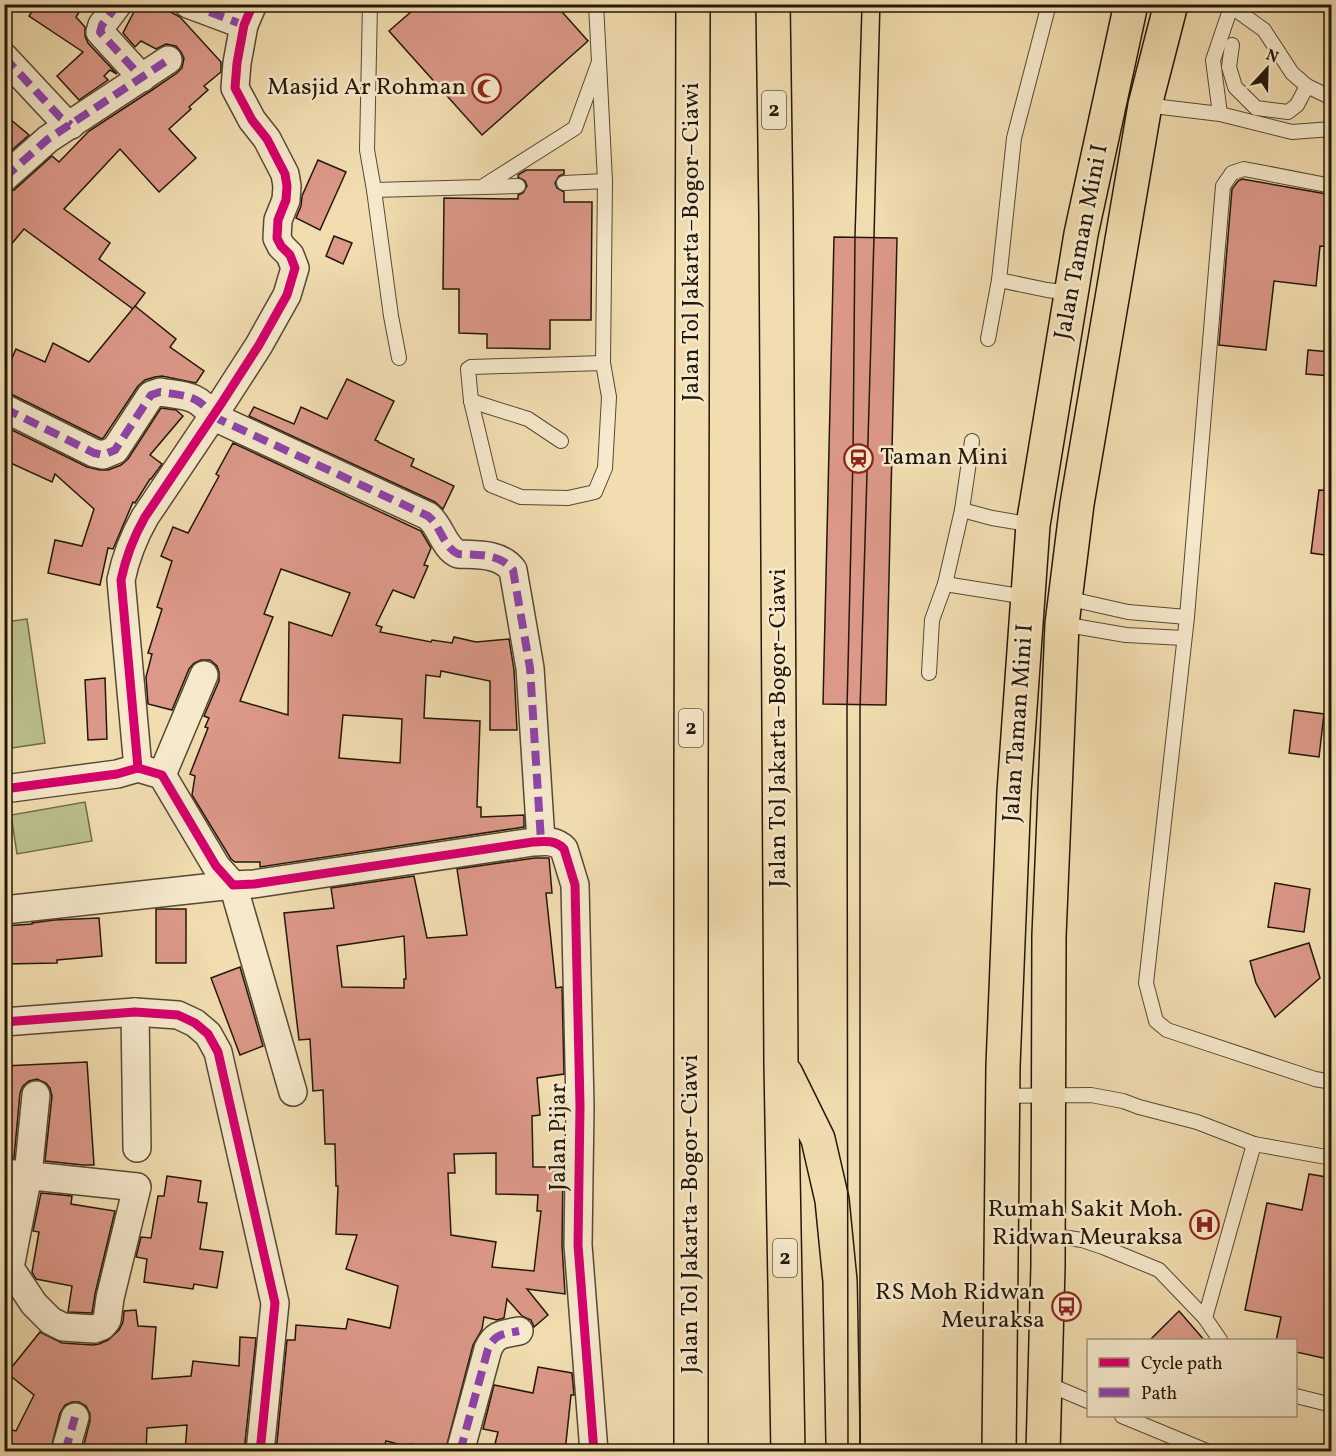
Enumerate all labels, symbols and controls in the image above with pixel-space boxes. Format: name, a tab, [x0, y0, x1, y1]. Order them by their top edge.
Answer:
north arrow	[1237, 39, 1297, 99]
text: N	[1262, 45, 1282, 69]
place label: Masjid Ar Rohman	[267, 71, 466, 105]
mosque icon: Masjid Ar Rohman	[471, 72, 503, 104]
street label: Jalan Tol Jakarta–Bogor–Ciawi	[675, 82, 709, 402]
road number: 2	[762, 91, 786, 129]
street label: Jalan Taman Mini I	[1046, 141, 1118, 343]
place label: Taman Mini	[880, 441, 1008, 475]
station icon: Taman Mini	[843, 442, 875, 474]
street label: Jalan Tol Jakarta–Bogor–Ciawi	[762, 568, 796, 888]
street label: Jalan Taman Mini I	[995, 623, 1043, 823]
road number: 2	[679, 709, 703, 747]
street label: Jalan Tol Jakarta–Bogor–Ciawi	[674, 1054, 708, 1374]
street label: Jalan Pijar	[542, 1083, 576, 1191]
place label: Rumah Sakit Moh. Ridwan Meuraksa	[988, 1193, 1183, 1255]
hospital icon: Rumah Sakit Moh. Ridwan Meuraksa	[1188, 1208, 1220, 1240]
road number: 2	[773, 1239, 797, 1277]
place label: RS Moh Ridwan Meuraksa	[875, 1276, 1045, 1338]
bus stop icon: RS Moh Ridwan Meuraksa	[1050, 1291, 1082, 1323]
legend	[1087, 1339, 1297, 1417]
text: Cycle path	[1141, 1352, 1223, 1377]
text: Path	[1141, 1382, 1177, 1407]

